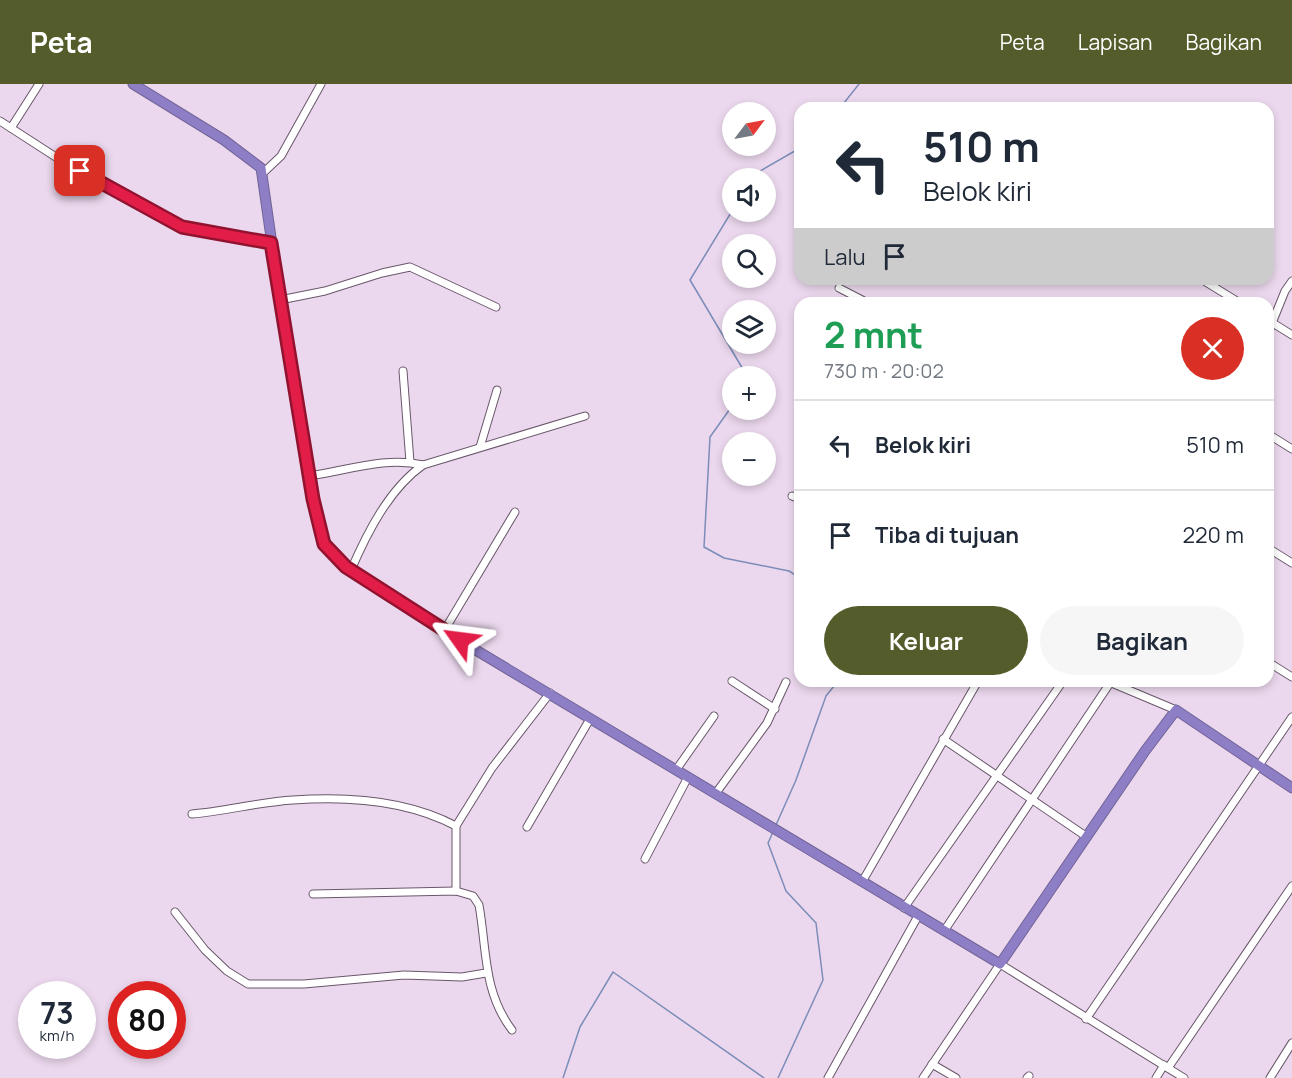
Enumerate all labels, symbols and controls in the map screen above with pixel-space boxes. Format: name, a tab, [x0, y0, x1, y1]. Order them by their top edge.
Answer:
text: Peta	[30, 23, 93, 61]
text: Peta	[1000, 28, 1045, 56]
text: Lapisan	[1078, 28, 1153, 56]
text: Bagikan	[1186, 28, 1262, 56]
north arrow	[722, 102, 776, 156]
map controls	[722, 102, 776, 486]
text: 510 m	[923, 117, 1040, 175]
icon: left	[824, 126, 902, 204]
pin	[54, 145, 105, 196]
icon: arrive	[63, 154, 96, 187]
button: sound	[722, 168, 776, 222]
text: Belok kiri	[923, 172, 1032, 209]
button: search	[722, 234, 776, 288]
icon: arrive	[878, 240, 911, 273]
text: Lalu	[824, 242, 866, 272]
button: layers	[722, 300, 776, 354]
text: 2 mnt	[824, 310, 923, 359]
button: close	[1181, 317, 1244, 380]
text: 730 m · 20:02	[824, 357, 944, 384]
button: +	[722, 366, 776, 420]
icon: left	[824, 429, 857, 462]
text: Belok kiri	[875, 430, 971, 460]
text: 510 m	[1186, 430, 1244, 460]
button: −	[722, 432, 776, 486]
icon: arrive	[824, 519, 857, 552]
text: Tiba di tujuan	[875, 520, 1019, 550]
text: 220 m	[1182, 520, 1244, 550]
button: Keluar	[824, 606, 1028, 675]
button: Bagikan	[1040, 606, 1244, 675]
position arrow	[428, 608, 492, 672]
speed limit sign: 80	[108, 981, 186, 1059]
text: 73	[40, 992, 74, 1033]
text: km/h	[40, 1025, 74, 1046]

